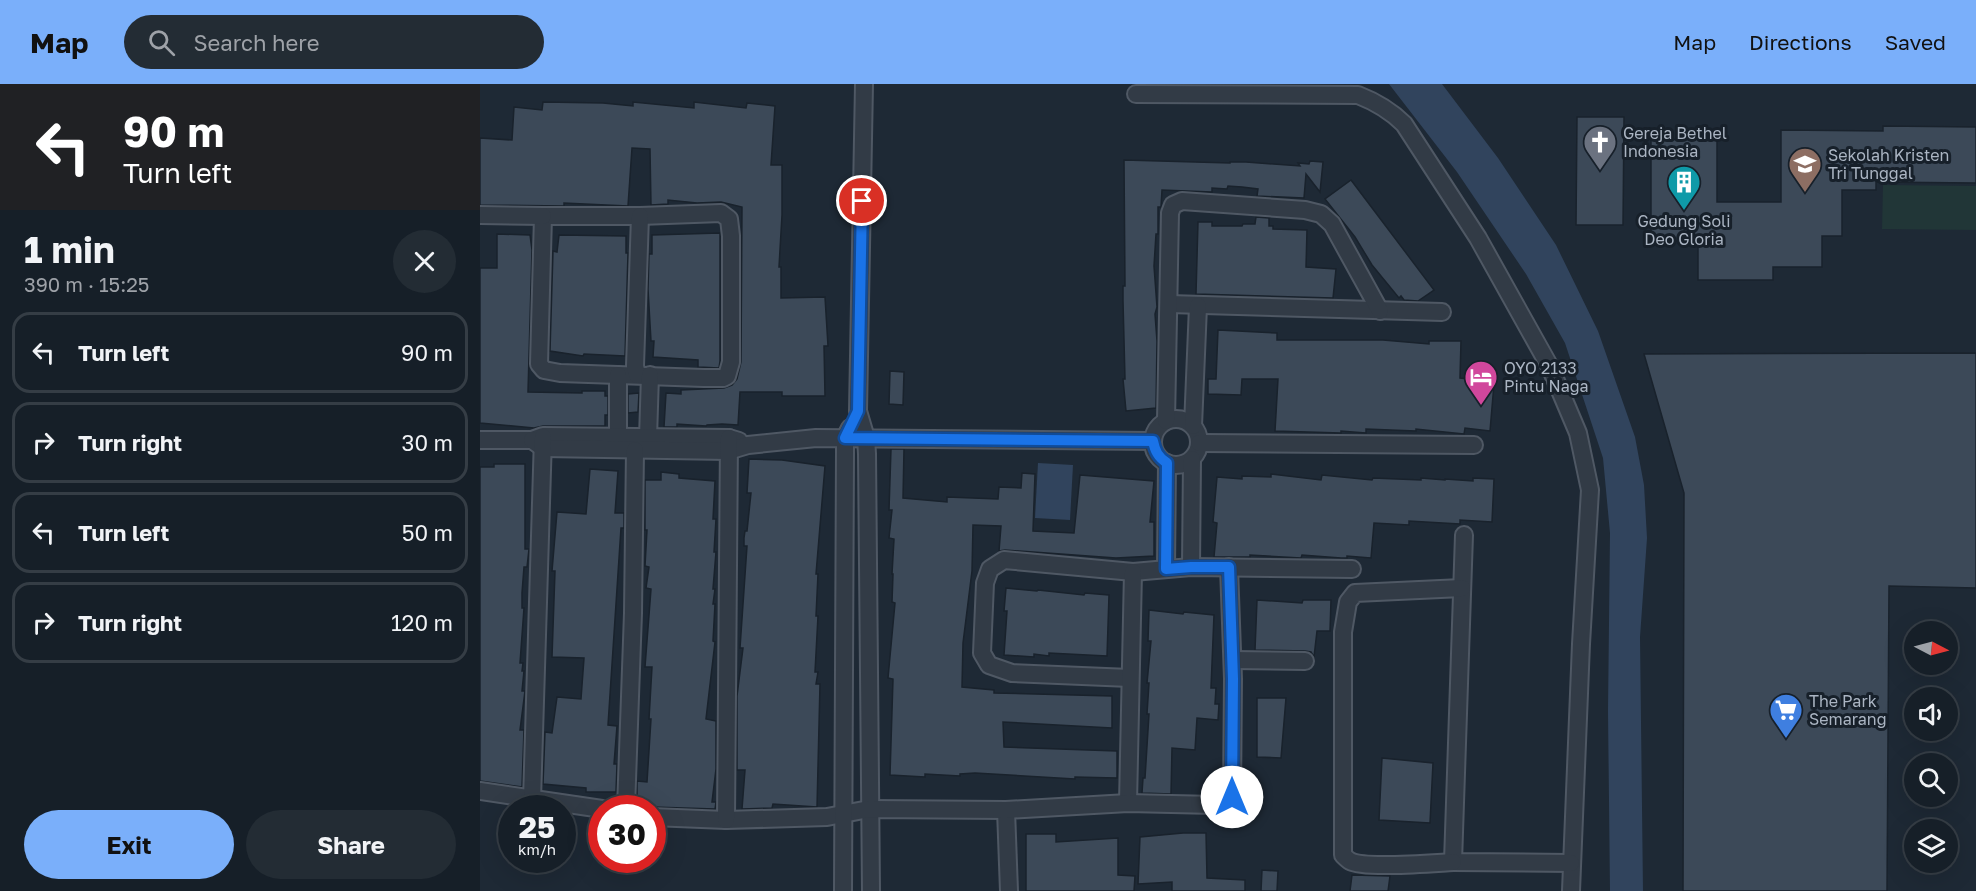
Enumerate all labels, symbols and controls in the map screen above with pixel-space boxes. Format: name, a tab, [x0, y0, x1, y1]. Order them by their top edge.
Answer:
search box	[124, 15, 544, 69]
text: Map	[30, 26, 88, 59]
icon: search	[145, 26, 178, 59]
text: Search here	[193, 29, 319, 56]
text: Map	[1673, 29, 1716, 55]
text: Directions	[1749, 29, 1852, 55]
text: Saved	[1885, 29, 1946, 55]
text: 90 m	[123, 106, 224, 156]
icon: left	[24, 108, 102, 186]
place label: Gereja Bethel Indonesia	[1623, 123, 1727, 161]
church icon: Gereja Bethel Indonesia	[1582, 124, 1618, 171]
place label: Sekolah Kristen Tri Tunggal	[1828, 145, 1949, 183]
school or university icon: Sekolah Kristen Tri Tunggal	[1787, 146, 1823, 193]
text: Turn left	[123, 157, 232, 189]
building icon: Gedung Soli Deo Gloria	[1666, 164, 1702, 211]
pin	[836, 175, 887, 226]
icon: arrive	[845, 184, 878, 217]
place label: Gedung Soli Deo Gloria	[1637, 211, 1731, 249]
text: 1 min	[24, 228, 115, 271]
button: close	[393, 230, 456, 293]
text: 390 m · 15:25	[24, 272, 149, 296]
icon: left	[27, 336, 60, 369]
text: Turn left	[78, 339, 169, 366]
text: 90 m	[401, 339, 453, 366]
place label: OYO 2133 Pintu Naga	[1504, 358, 1589, 396]
hotel icon: OYO 2133 Pintu Naga	[1463, 359, 1499, 406]
icon: right	[27, 426, 60, 459]
text: Turn right	[78, 429, 182, 456]
text: 30 m	[402, 429, 453, 456]
icon: left	[27, 516, 60, 549]
text: Turn left	[78, 519, 169, 546]
text: 50 m	[402, 519, 453, 546]
icon: right	[27, 606, 60, 639]
text: Turn right	[78, 609, 182, 636]
text: 120 m	[391, 609, 453, 636]
north arrow	[1904, 621, 1958, 675]
map controls	[1904, 621, 1958, 873]
button: sound	[1904, 687, 1958, 741]
place label: The Park Semarang	[1809, 691, 1887, 729]
supermarket icon: The Park Semarang	[1768, 692, 1804, 739]
button: search	[1904, 753, 1958, 807]
position arrow	[1200, 765, 1264, 829]
speed limit sign: 30	[588, 795, 666, 873]
text: 25	[519, 809, 555, 845]
button: Exit	[24, 810, 234, 879]
button: Share	[246, 810, 456, 879]
button: layers	[1904, 819, 1958, 873]
text: km/h	[518, 840, 556, 858]

